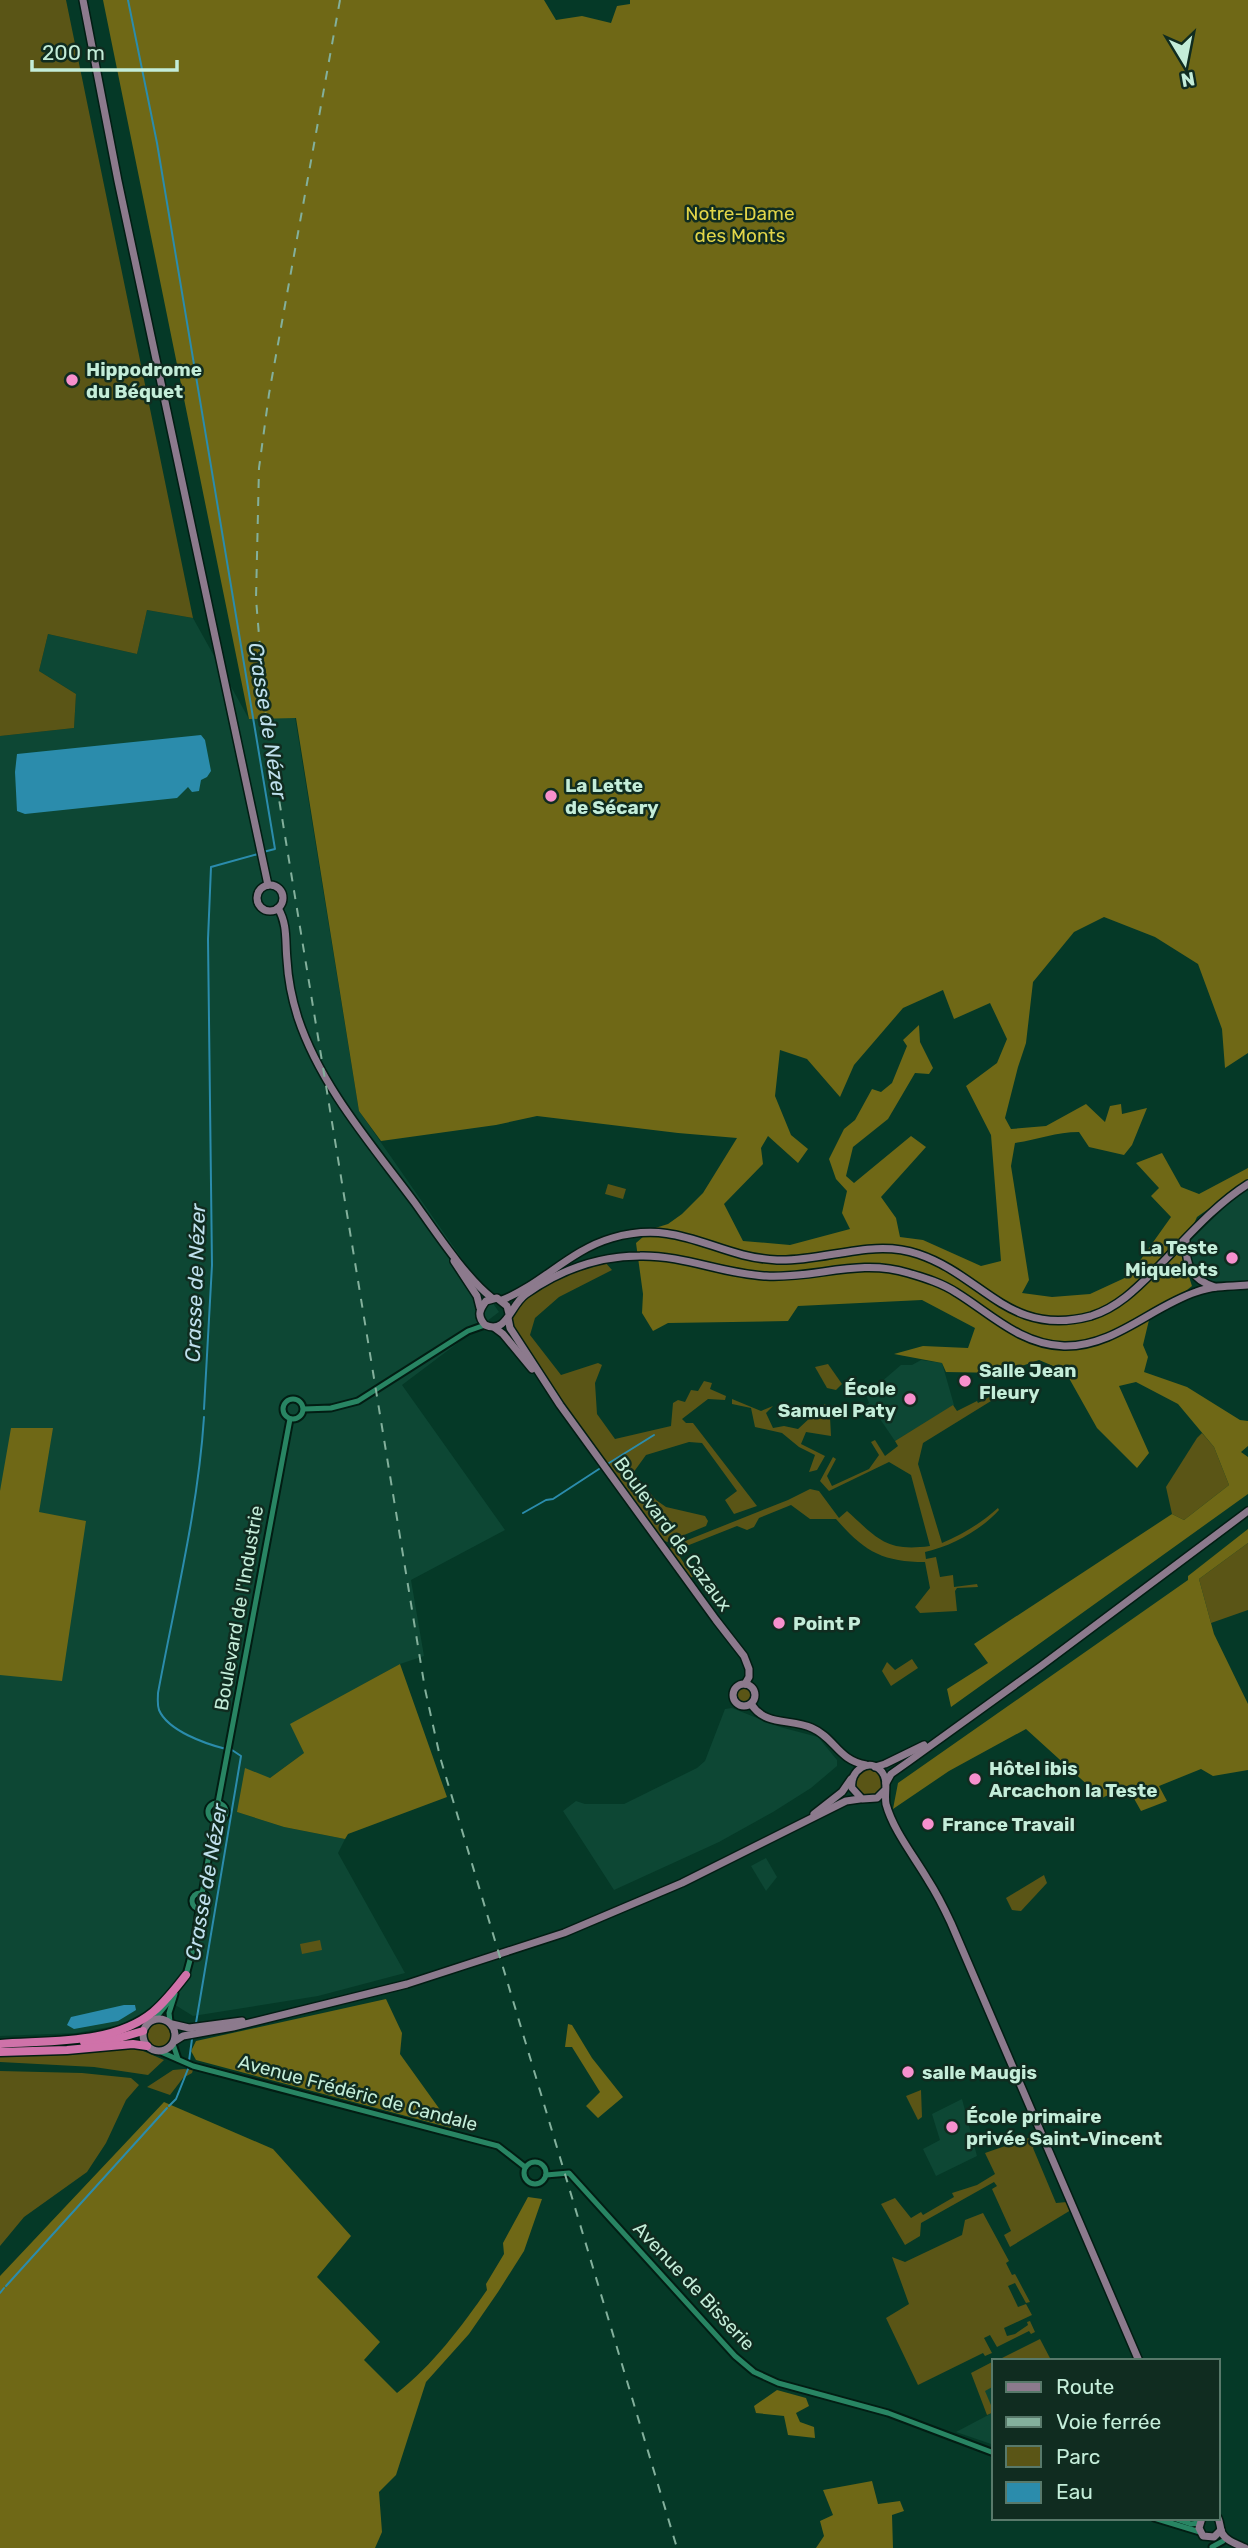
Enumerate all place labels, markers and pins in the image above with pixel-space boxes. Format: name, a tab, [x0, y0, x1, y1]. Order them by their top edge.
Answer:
place label: Hippodrome du Béquet	[86, 358, 202, 403]
marker: Hippodrome du Béquet	[64, 372, 80, 388]
place label: La Lette de Sécary	[565, 774, 659, 819]
marker: La Lette de Sécary	[543, 788, 559, 804]
place label: La Teste Miquelots	[1125, 1236, 1218, 1281]
marker: La Teste Miquelots	[1224, 1250, 1240, 1266]
place label: Salle Jean Fleury	[979, 1359, 1076, 1404]
marker: Salle Jean Fleury	[957, 1373, 973, 1389]
place label: École Samuel Paty	[778, 1377, 897, 1422]
marker: École Samuel Paty	[902, 1391, 918, 1407]
place label: Point P	[793, 1612, 861, 1635]
marker: Point P	[771, 1615, 787, 1631]
place label: Hôtel ibis Arcachon la Teste	[989, 1757, 1157, 1802]
marker: Hôtel ibis Arcachon la Teste	[967, 1771, 983, 1787]
place label: France Travail	[942, 1813, 1075, 1836]
marker: France Travail	[920, 1816, 936, 1832]
place label: salle Maugis	[922, 2061, 1037, 2084]
marker: salle Maugis	[900, 2064, 916, 2080]
place label: École primaire privée Saint-Vincent	[966, 2105, 1162, 2150]
marker: École primaire privée Saint-Vincent	[944, 2119, 960, 2135]

